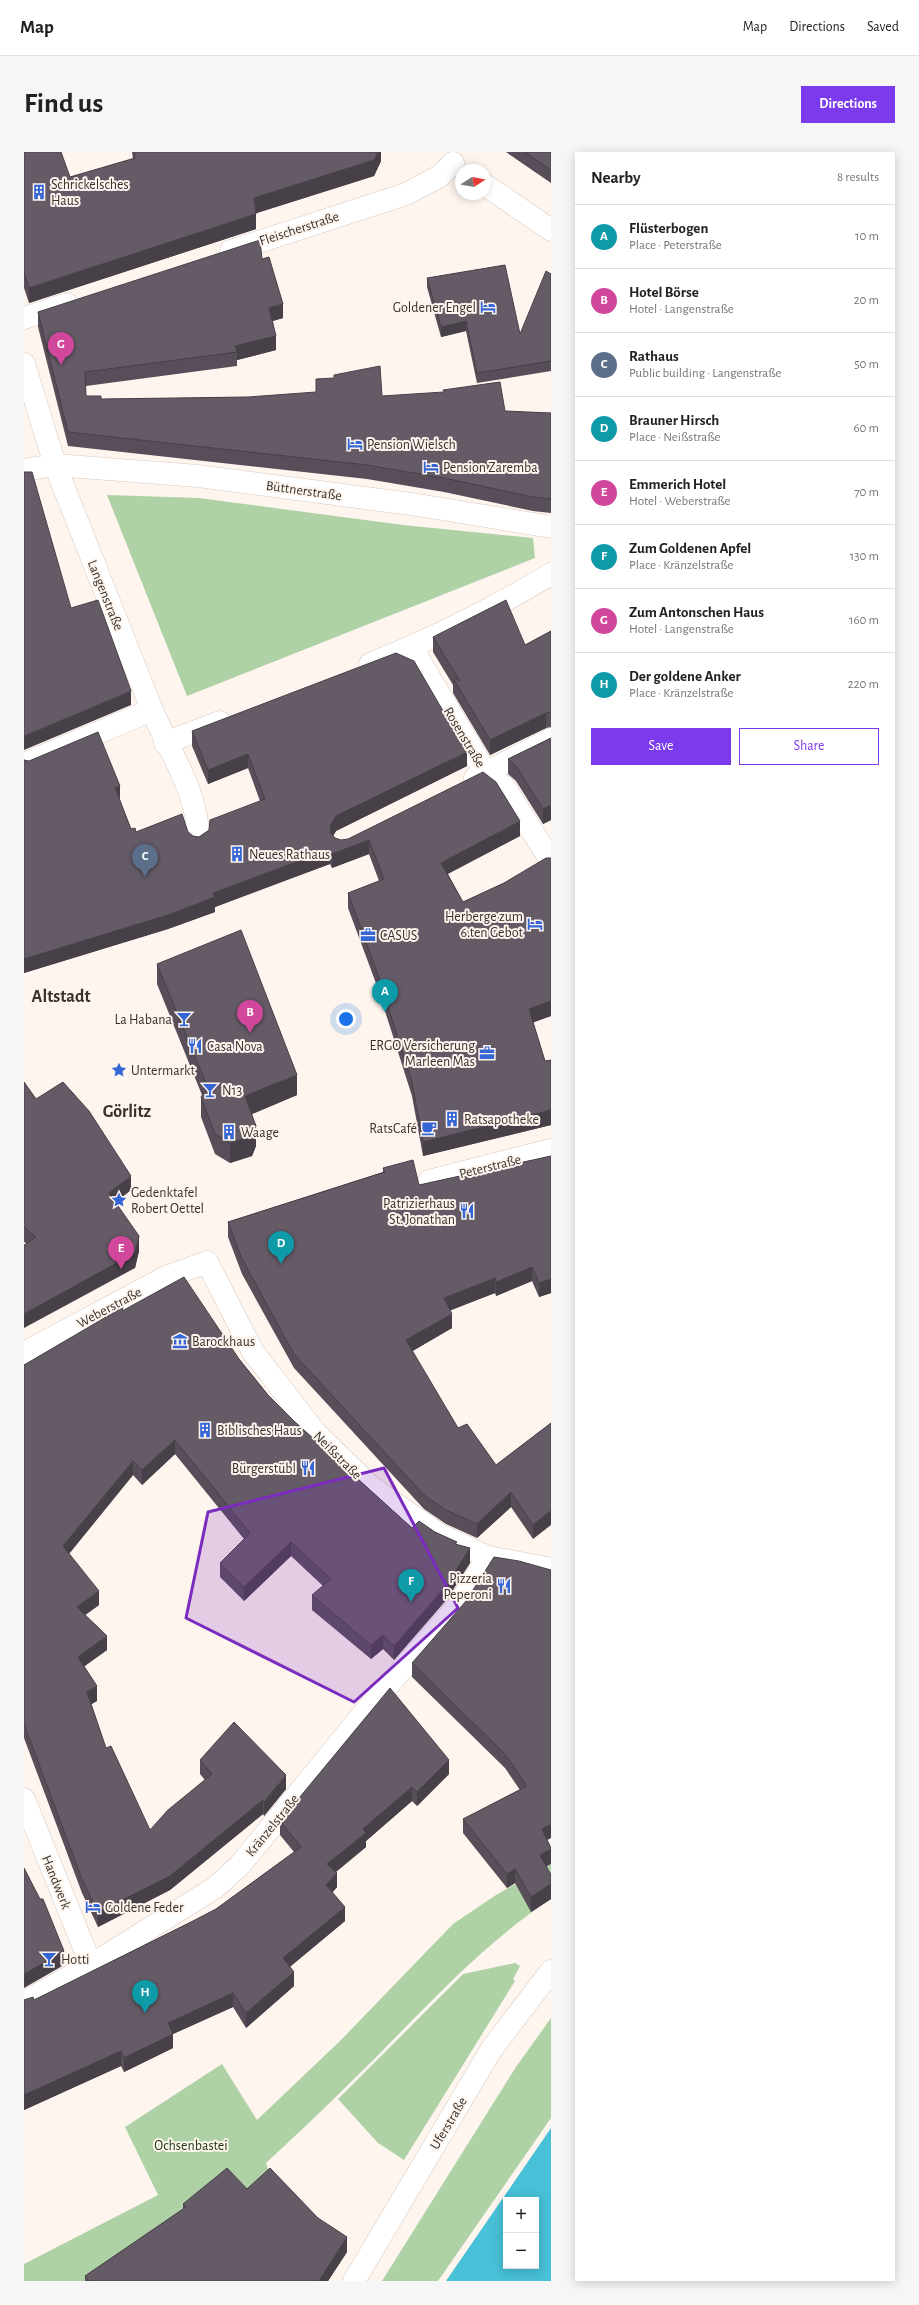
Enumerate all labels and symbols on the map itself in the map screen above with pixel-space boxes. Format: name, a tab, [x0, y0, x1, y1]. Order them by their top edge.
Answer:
north arrow	[455, 164, 491, 200]
place label: Schrickelsches Haus	[51, 178, 129, 208]
building icon: Schrickelsches Haus	[30, 183, 48, 201]
street label: Fleischerstraße	[258, 209, 341, 248]
hotel icon: Goldener Engel	[479, 298, 497, 316]
place label: Goldener Engel	[393, 301, 476, 315]
pin: G	[48, 332, 74, 365]
hotel icon: Pension Wielsch	[346, 435, 364, 453]
place label: Pension Wielsch	[367, 438, 456, 452]
hotel icon: Pension Zaremba	[422, 458, 440, 476]
place label: Pension Zaremba	[443, 461, 538, 475]
street label: Büttnerstraße	[265, 479, 343, 503]
street label: Langenstraße	[85, 558, 126, 633]
street label: Rosenstraße	[441, 705, 488, 770]
pin: C	[132, 844, 158, 877]
building icon: Neues Rathaus	[228, 845, 246, 863]
place label: Neues Rathaus	[249, 848, 330, 862]
place label: Herberge zum 6.ten Gebot	[445, 910, 524, 940]
hotel icon: Herberge zum 6.ten Gebot	[526, 915, 544, 933]
office icon: CASUS	[359, 926, 377, 944]
place label: CASUS	[380, 929, 417, 943]
pin: A	[372, 979, 398, 1012]
district label: Altstadt	[32, 988, 91, 1006]
pin: B	[237, 1000, 263, 1033]
your location	[336, 1009, 356, 1029]
bar icon: La Habana	[175, 1010, 193, 1028]
place label: La Habana	[114, 1013, 173, 1027]
restaurant icon: Casa Nova	[186, 1037, 204, 1055]
place label: ERGO Versicherung Marleen Mas	[370, 1039, 475, 1069]
place label: Casa Nova	[207, 1040, 263, 1054]
office icon: ERGO Versicherung Marleen Mas	[478, 1044, 496, 1062]
place icon: Untermarkt	[110, 1061, 128, 1079]
place label: Untermarkt	[131, 1064, 195, 1078]
bar icon: N13	[201, 1081, 219, 1099]
place label: N13	[222, 1084, 242, 1098]
district label: Görlitz	[103, 1103, 152, 1121]
building icon: Ratsapotheke	[443, 1110, 461, 1128]
place label: Ratsapotheke	[464, 1113, 539, 1127]
cafe icon: RatsCafé	[420, 1119, 438, 1137]
place label: RatsCafé	[369, 1122, 417, 1136]
building icon: Waage	[220, 1123, 238, 1141]
place label: Waage	[241, 1126, 279, 1140]
street label: Peterstraße	[458, 1153, 523, 1181]
place label: Gedenktafel Robert Oettel	[131, 1186, 204, 1216]
place icon: Gedenktafel Robert Oettel	[110, 1191, 128, 1209]
place label: Patrizierhaus St. Jonathan	[383, 1197, 455, 1227]
restaurant icon: Patrizierhaus St. Jonathan	[458, 1202, 476, 1220]
pin: D	[268, 1231, 294, 1264]
pin: E	[108, 1236, 134, 1269]
street label: Weberstraße	[75, 1285, 144, 1331]
museum icon: Barockhaus	[171, 1332, 189, 1350]
place label: Barockhaus	[192, 1335, 255, 1349]
building icon: Biblisches Haus	[196, 1421, 214, 1439]
place label: Biblisches Haus	[217, 1424, 302, 1438]
street label: Neißstraße	[311, 1429, 364, 1482]
restaurant icon: Bürgerstübl	[299, 1459, 317, 1477]
place label: Bürgerstübl	[232, 1462, 296, 1476]
pin: F	[398, 1569, 424, 1602]
place label: Pizzeria Peperoni	[443, 1572, 493, 1602]
restaurant icon: Pizzeria Peperoni	[495, 1577, 513, 1595]
street label: Kränzelstraße	[244, 1792, 302, 1859]
street label: Handwerk	[39, 1853, 73, 1912]
hotel icon: Goldene Feder	[84, 1898, 102, 1916]
place label: Goldene Feder	[105, 1901, 184, 1915]
bar icon: Hotti	[40, 1950, 58, 1968]
place label: Hotti	[61, 1953, 90, 1967]
pin: H	[132, 1980, 158, 2013]
street label: Uferstraße	[428, 2095, 470, 2152]
park label: Ochsenbastei	[154, 2139, 228, 2153]

